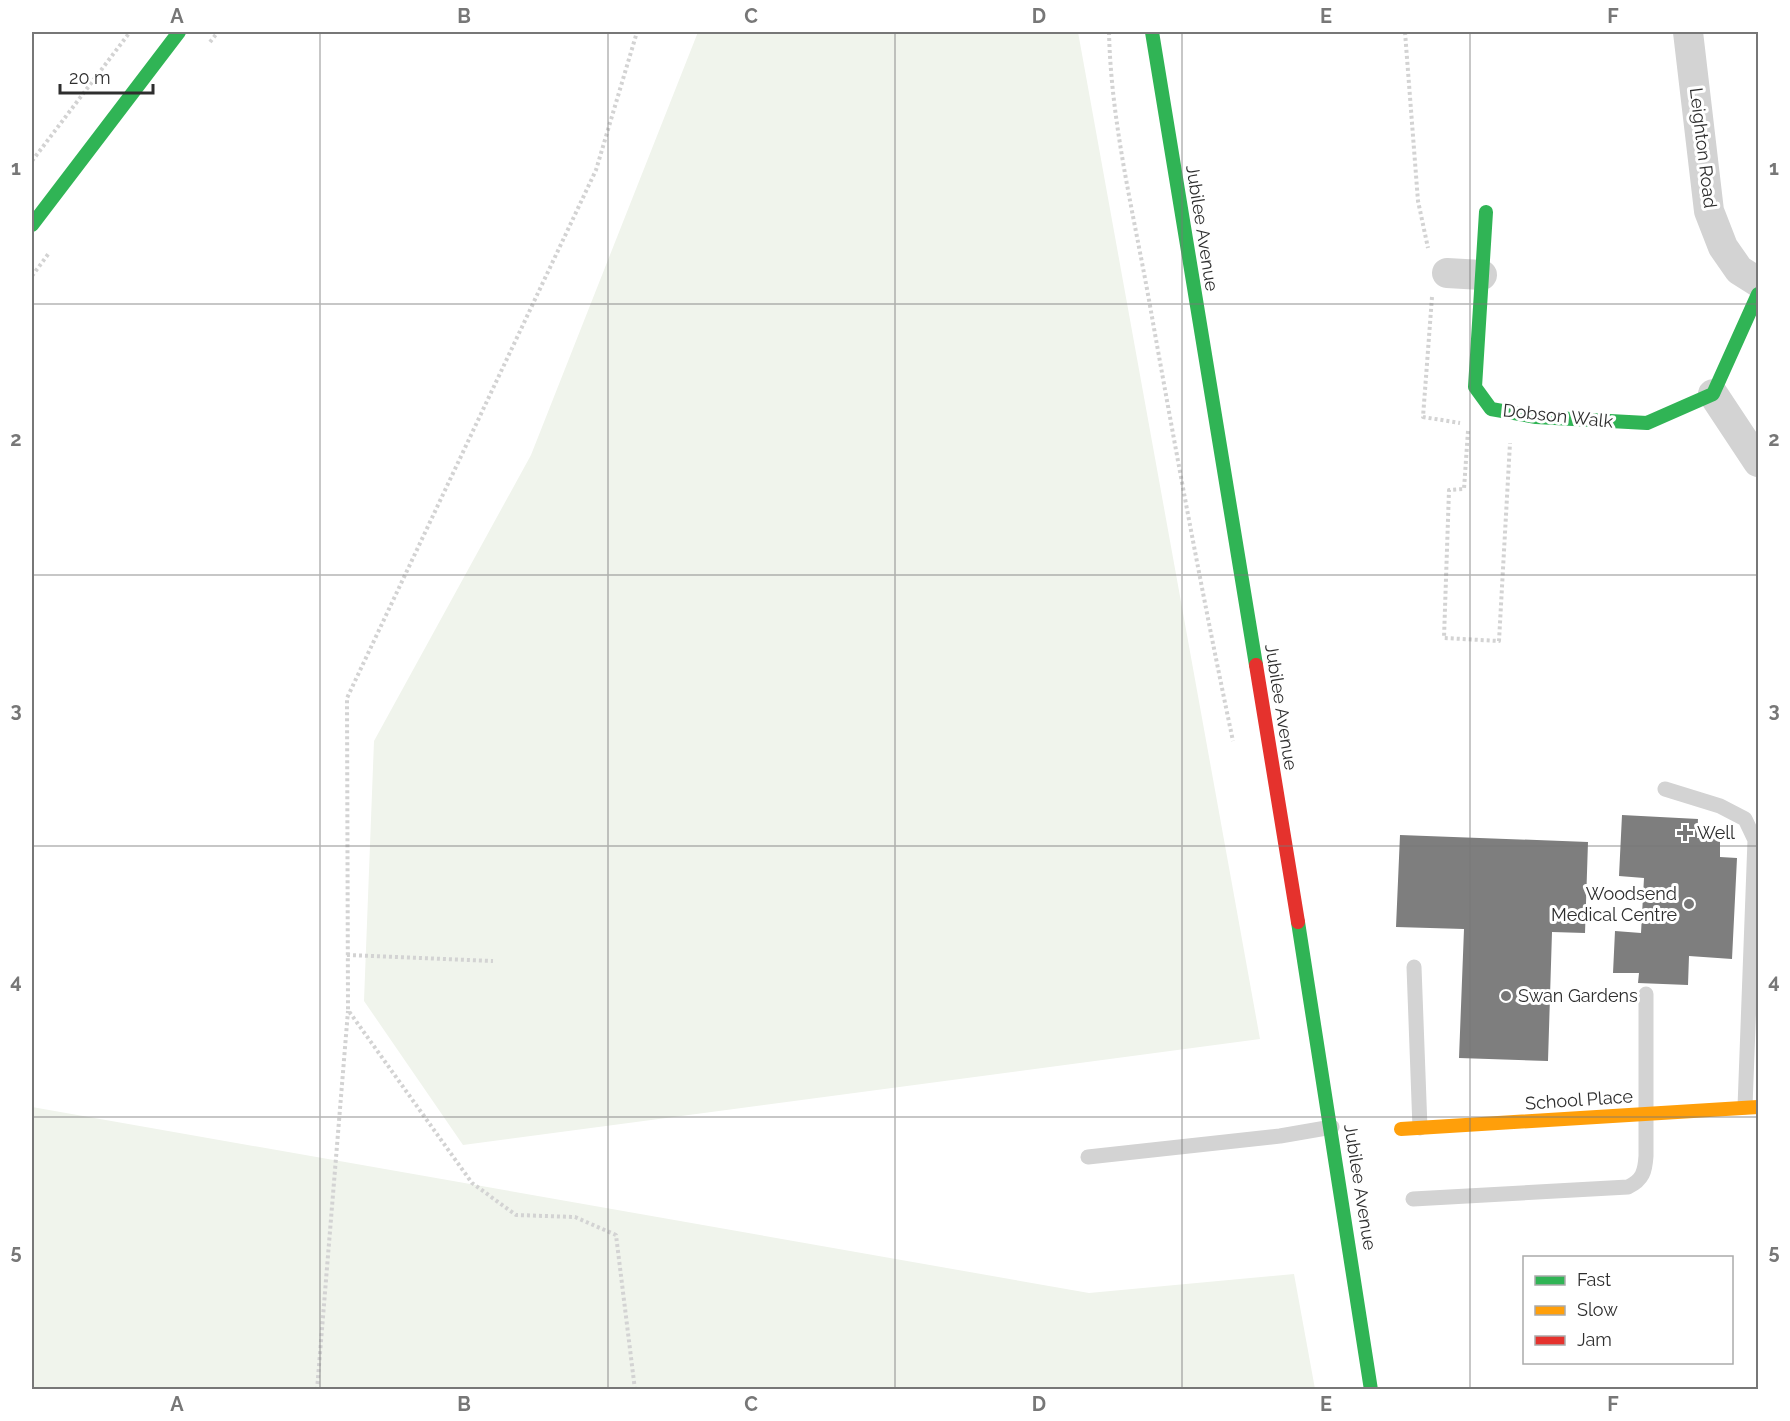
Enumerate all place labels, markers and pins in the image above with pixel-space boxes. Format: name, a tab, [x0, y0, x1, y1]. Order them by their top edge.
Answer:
place label: Well	[1697, 822, 1735, 843]
marker: Well	[1678, 826, 1692, 840]
place label: Woodsend Medical Centre	[1551, 883, 1677, 925]
marker: Woodsend Medical Centre	[1682, 897, 1696, 911]
place label: Swan Gardens	[1518, 985, 1638, 1006]
marker: Swan Gardens	[1499, 989, 1513, 1003]

